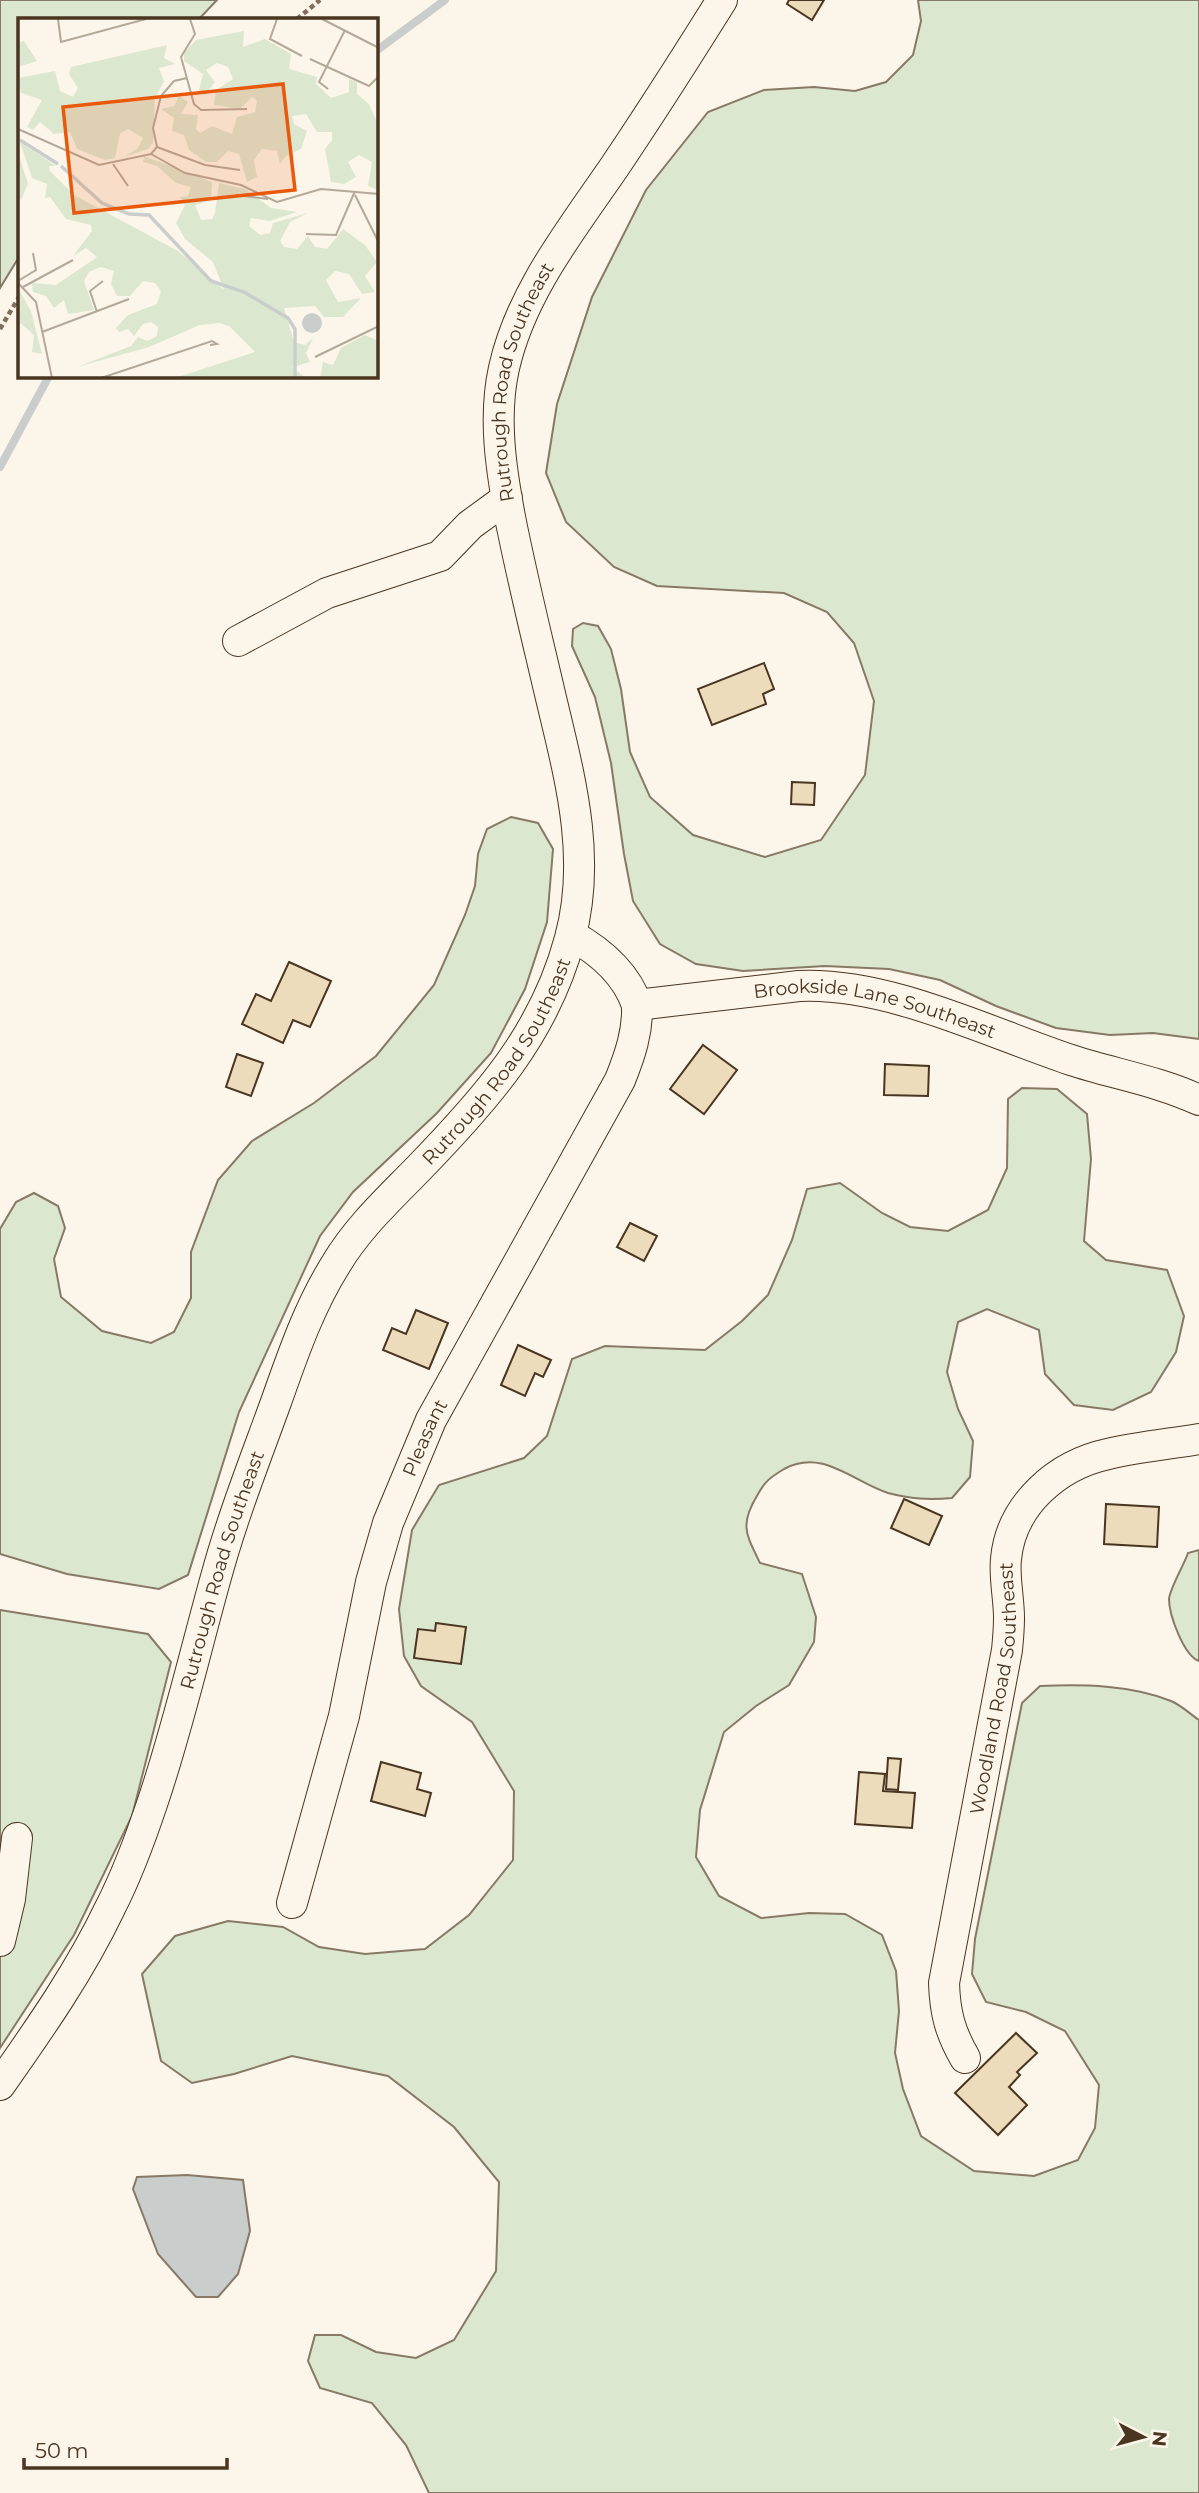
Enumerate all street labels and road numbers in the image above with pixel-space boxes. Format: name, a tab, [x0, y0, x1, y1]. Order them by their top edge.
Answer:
street label: Rutrough Road Southeast	[488, 258, 559, 504]
street label: Rutrough Road Southeast	[417, 955, 575, 1170]
street label: Brookside Lane Southeast	[752, 975, 999, 1043]
street label: Pleasant	[398, 1395, 452, 1480]
street label: Rutrough Road Southeast	[175, 1447, 269, 1692]
street label: Woodland Road Southeast	[965, 1562, 1021, 1817]

